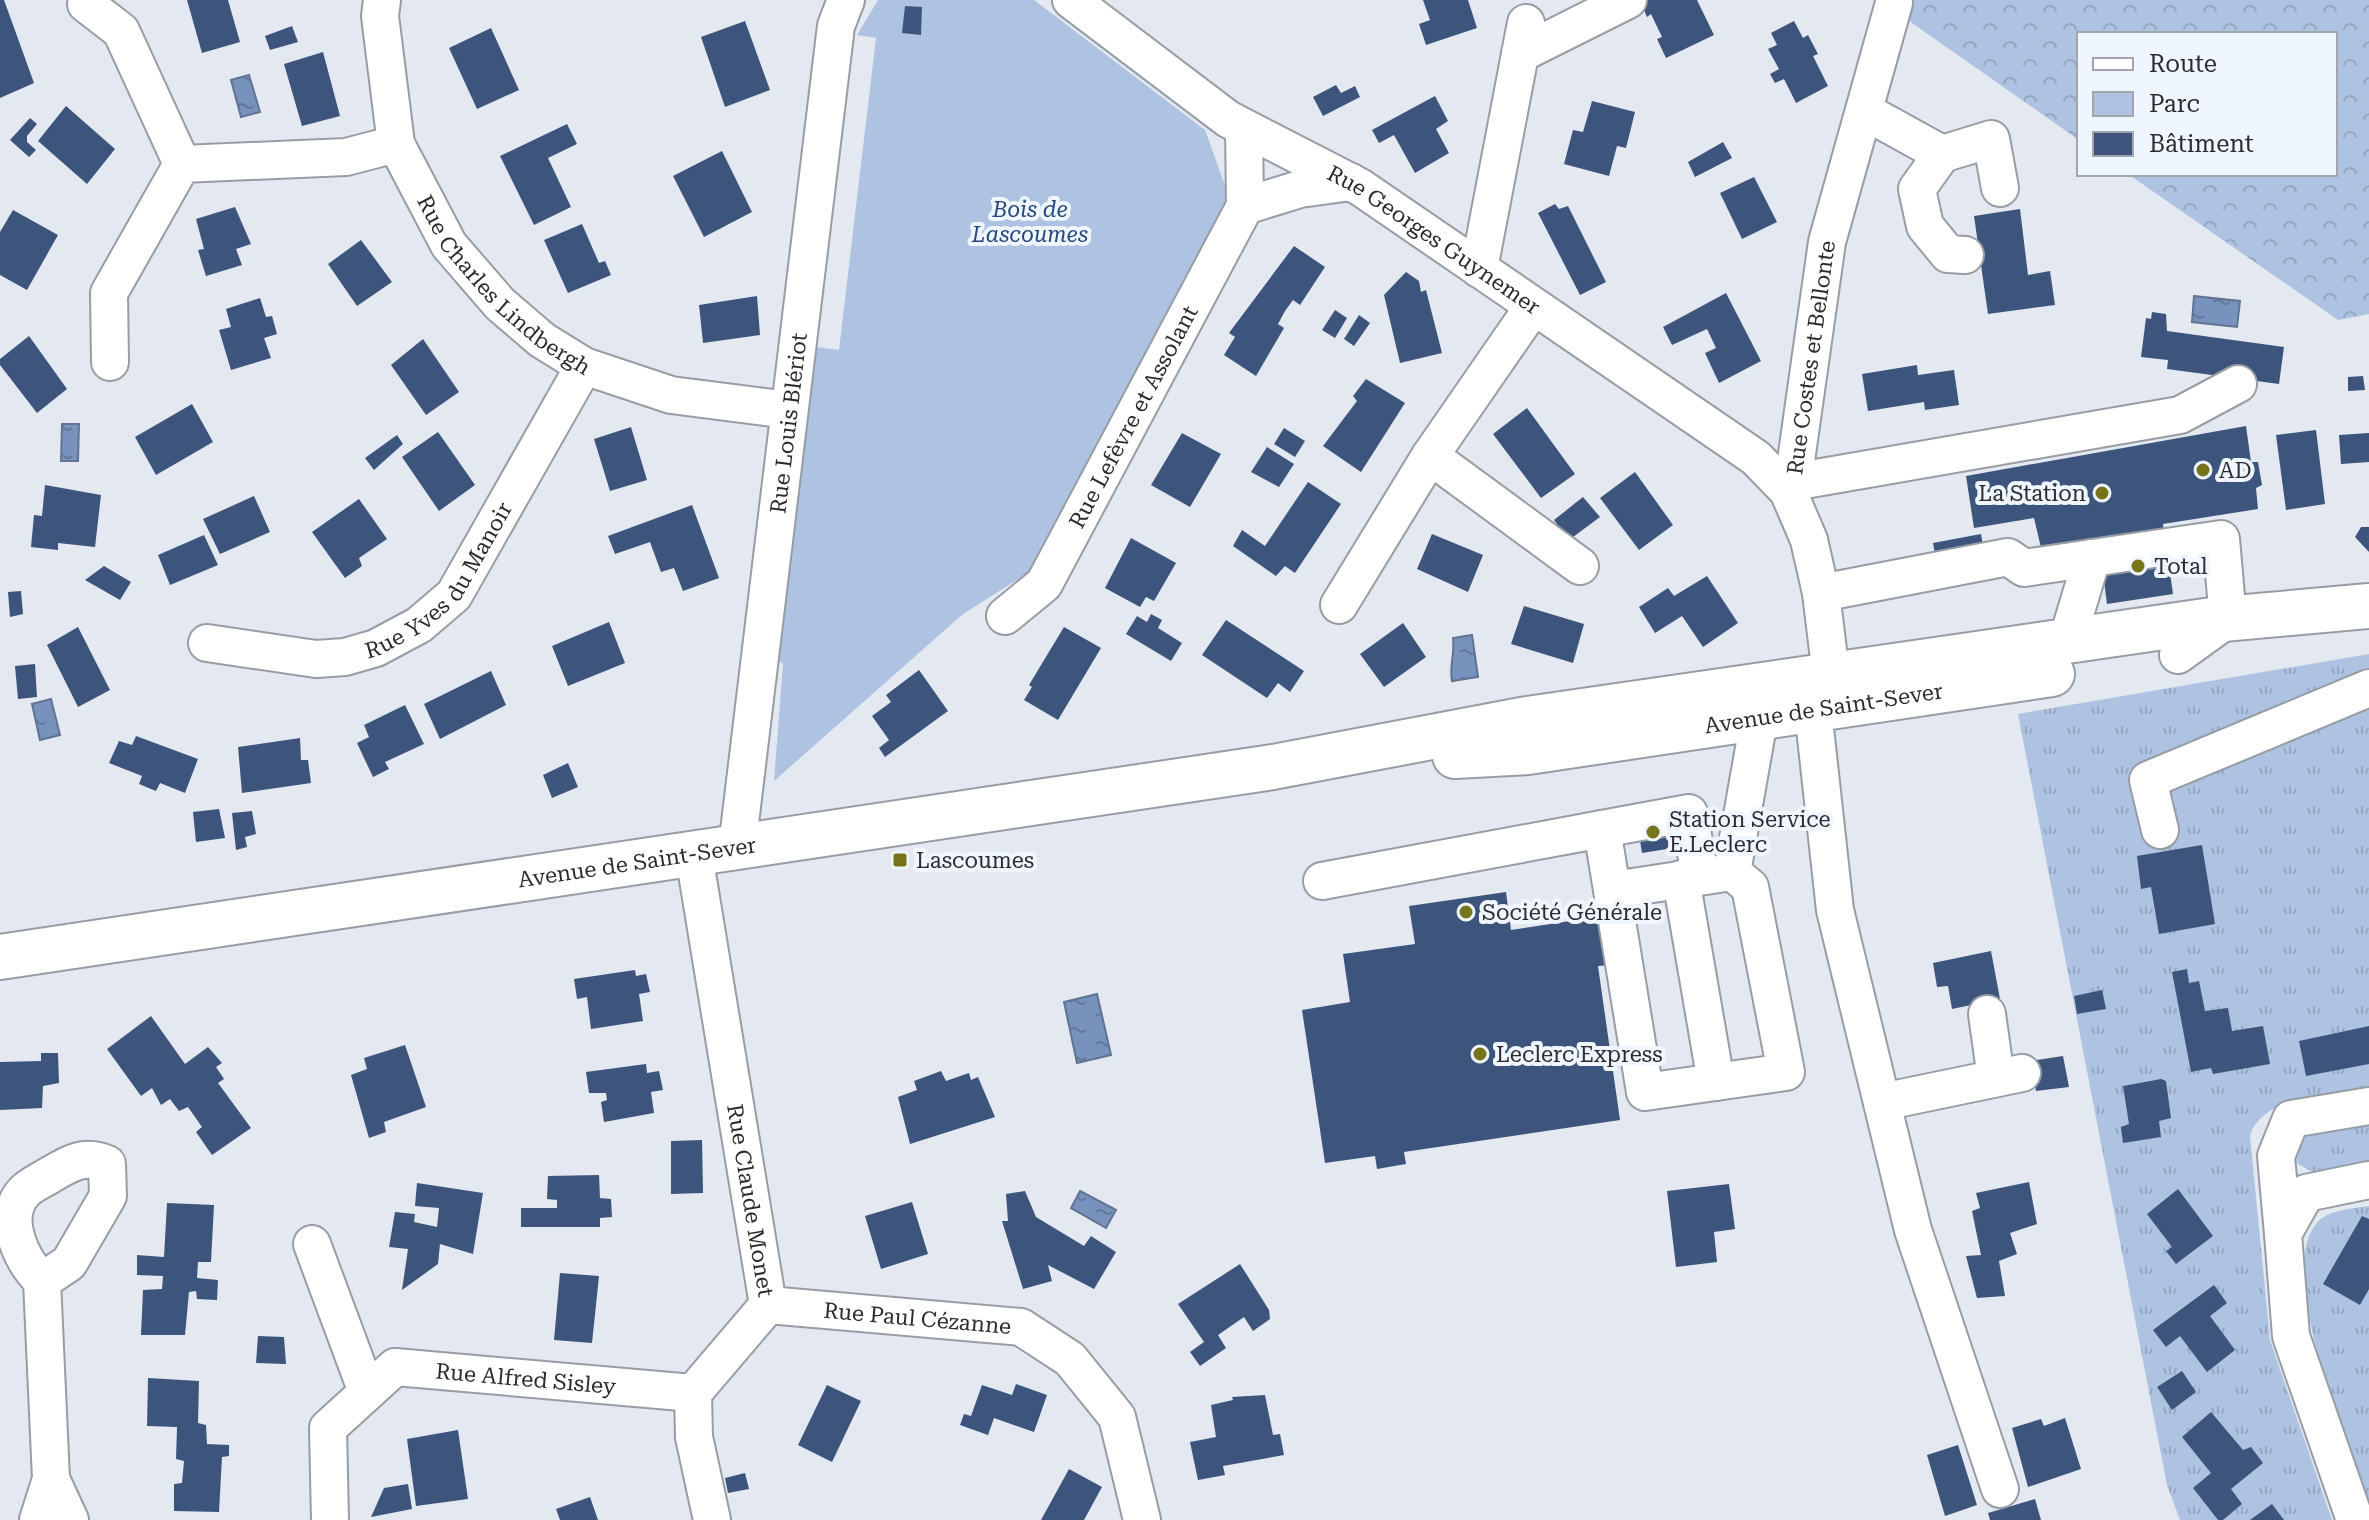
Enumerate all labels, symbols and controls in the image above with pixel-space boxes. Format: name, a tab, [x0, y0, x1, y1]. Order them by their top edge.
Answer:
legend	[2077, 32, 2337, 176]
text: Route	[2149, 50, 2217, 78]
text: Parc	[2149, 90, 2200, 118]
text: Bâtiment	[2149, 130, 2254, 158]
street label: Rue Georges Guynemer	[1323, 160, 1545, 320]
street label: Rue Charles Lindbergh	[412, 191, 595, 380]
park label: Bois de Lascoumes	[971, 197, 1088, 247]
street label: Rue Costes et Bellonte	[1782, 239, 1840, 476]
street label: Rue Lefèvre et Assolant	[1064, 301, 1203, 532]
street label: Rue Louis Blériot	[765, 331, 812, 515]
place label: AD	[2219, 458, 2251, 483]
marker: AD	[2194, 461, 2212, 479]
place label: La Station	[1978, 481, 2086, 506]
marker: La Station	[2093, 484, 2111, 502]
street label: Rue Yves du Manoir	[362, 498, 517, 664]
place label: Total	[2154, 554, 2208, 579]
marker: Total	[2129, 557, 2147, 575]
street label: Avenue de Saint-Sever	[1703, 678, 1944, 739]
place label: Station Service E.Leclerc	[1669, 807, 1831, 857]
marker: Station Service E.Leclerc	[1644, 823, 1662, 841]
street label: Avenue de Saint-Sever	[516, 832, 758, 893]
place label: Lascoumes	[916, 848, 1034, 873]
marker: Lascoumes	[891, 851, 909, 869]
place label: Société Générale	[1482, 900, 1662, 925]
marker: Société Générale	[1457, 903, 1475, 921]
place label: Leclerc Express	[1496, 1042, 1663, 1067]
marker: Leclerc Express	[1471, 1045, 1489, 1063]
street label: Rue Claude Monet	[722, 1102, 778, 1299]
street label: Rue Paul Cézanne	[822, 1298, 1012, 1339]
street label: Rue Alfred Sisley	[435, 1359, 617, 1399]

